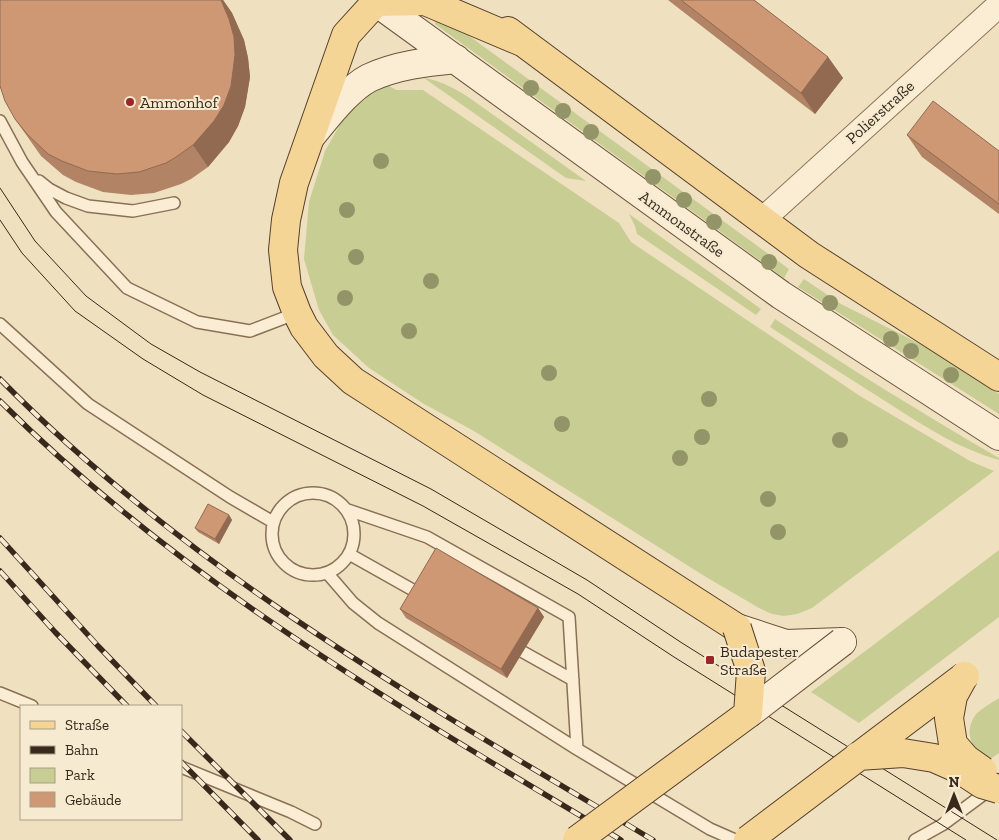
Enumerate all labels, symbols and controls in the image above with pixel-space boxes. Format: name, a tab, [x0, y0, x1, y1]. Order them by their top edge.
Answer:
street label: Polierstraße	[842, 76, 918, 148]
place label: Ammonhof	[140, 93, 220, 112]
marker: Ammonhof	[124, 96, 136, 108]
street label: Ammonstraße	[636, 187, 728, 261]
place label: Budapester Straße	[720, 642, 799, 679]
marker: Budapester Straße	[704, 654, 716, 666]
legend	[20, 705, 182, 820]
text: Straße	[65, 716, 109, 734]
text: Bahn	[65, 741, 99, 759]
text: Park	[65, 766, 95, 784]
north arrow	[929, 770, 979, 820]
text: N	[949, 774, 960, 791]
text: Gebäude	[65, 791, 121, 809]

